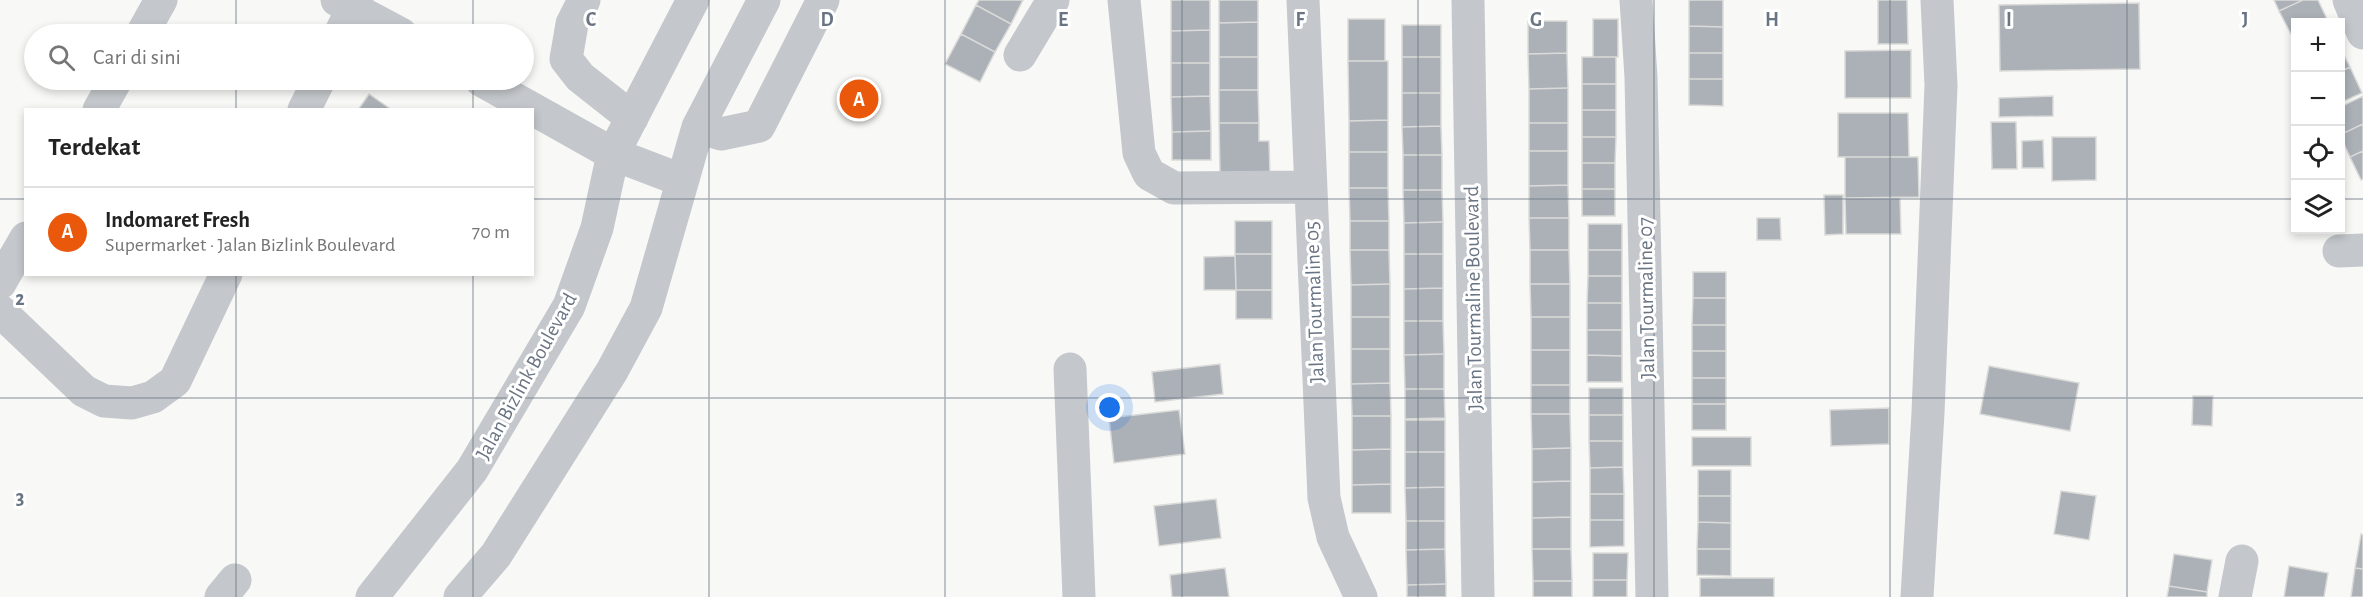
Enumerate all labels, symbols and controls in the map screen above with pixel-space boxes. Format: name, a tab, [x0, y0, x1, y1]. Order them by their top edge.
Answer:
text: C	[586, 10, 597, 30]
text: D	[820, 10, 834, 30]
text: E	[1058, 10, 1068, 30]
text: F	[1295, 10, 1305, 30]
text: G	[1530, 10, 1542, 30]
text: H	[1765, 10, 1779, 30]
text: I	[2006, 10, 2012, 30]
text: J	[2242, 10, 2248, 30]
map controls	[2291, 18, 2345, 234]
button: +	[2291, 18, 2345, 72]
search box	[24, 24, 534, 90]
icon: search	[45, 41, 78, 74]
text: Cari di sini	[93, 46, 181, 68]
button: −	[2291, 72, 2345, 126]
pin: A	[840, 76, 878, 122]
button: locate	[2291, 126, 2345, 180]
text: Terdekat	[48, 134, 140, 160]
button: layers	[2291, 180, 2345, 234]
street label: Jalan Tourmaline Boulevard	[1461, 185, 1486, 410]
text: Indomaret Fresh	[105, 209, 250, 231]
street label: Jalan Tourmaline 07	[1635, 217, 1658, 379]
street label: Jalan Tourmaline 05	[1301, 221, 1328, 383]
text: A	[62, 222, 74, 242]
text: 70 m	[472, 222, 510, 242]
text: Supermarket · Jalan Bizlink Boulevard	[105, 235, 395, 255]
text: 2	[15, 289, 25, 309]
street label: Jalan Bizlink Boulevard	[472, 289, 581, 463]
your location	[1095, 393, 1124, 422]
text: 3	[16, 488, 24, 508]

